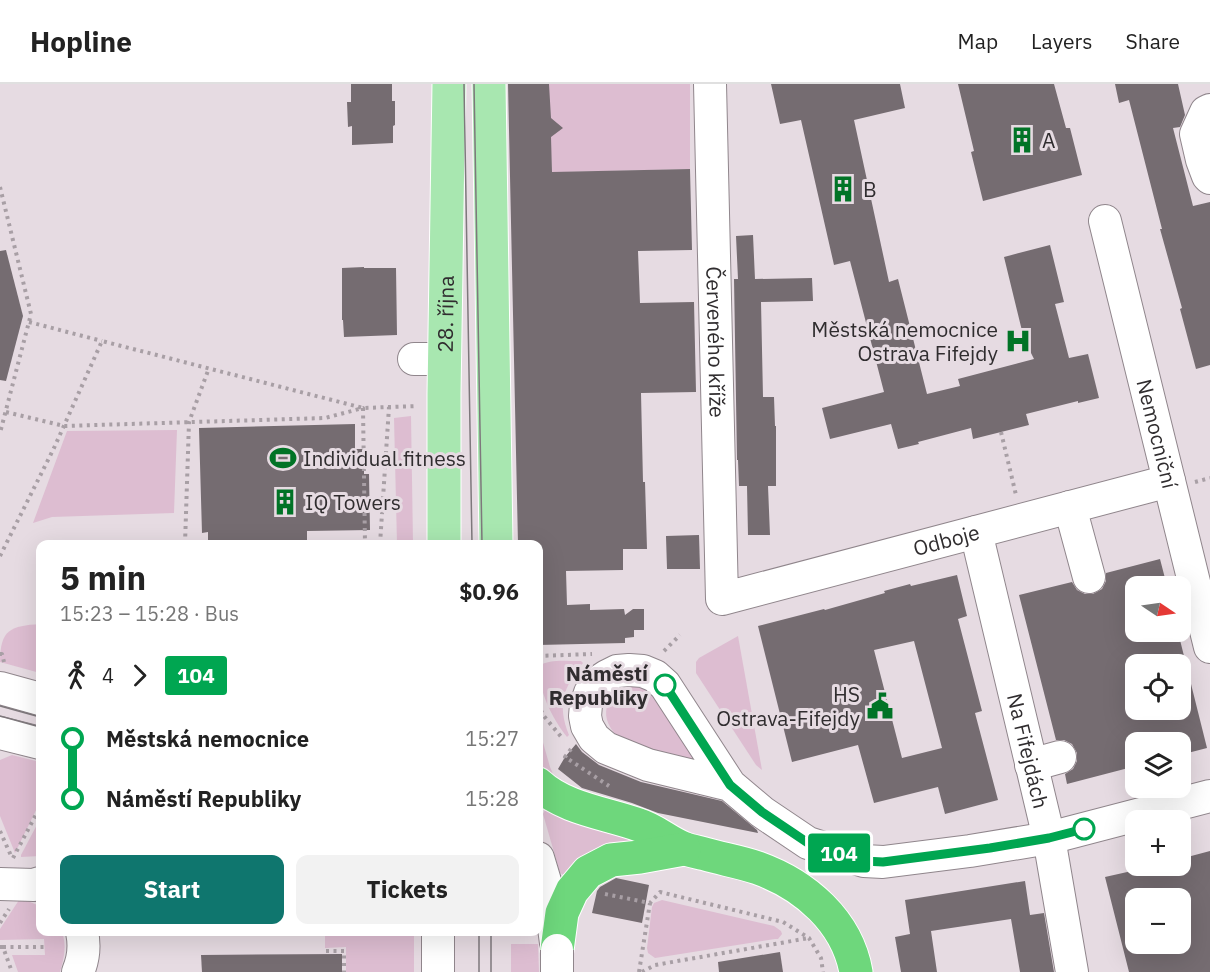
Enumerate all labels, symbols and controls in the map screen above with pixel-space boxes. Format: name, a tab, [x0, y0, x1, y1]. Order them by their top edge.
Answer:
text: Hopline	[30, 23, 132, 60]
text: Map	[958, 27, 998, 55]
text: Layers	[1031, 27, 1093, 55]
text: Share	[1126, 27, 1180, 55]
building icon: A	[1007, 125, 1037, 155]
place label: A	[1042, 126, 1055, 154]
building icon: B	[828, 174, 858, 204]
place label: B	[863, 175, 877, 203]
street label: Červeného kříže	[700, 266, 732, 418]
street label: 28. října	[431, 275, 460, 353]
place label: Městská nemocnice Ostrava Fifejdy	[811, 315, 999, 367]
hospital icon: Městská nemocnice Ostrava Fifejdy	[1003, 326, 1033, 356]
street label: Nemocniční	[1130, 376, 1184, 491]
sports icon: Individual.fitness	[268, 443, 298, 473]
place label: Individual.fitness	[303, 444, 466, 472]
building icon: IQ Towers	[270, 487, 300, 517]
place label: IQ Towers	[305, 488, 401, 516]
street label: Odboje	[910, 518, 983, 562]
text: 5 min	[60, 556, 146, 599]
north arrow	[1125, 576, 1191, 642]
map controls	[1125, 576, 1191, 954]
text: $0.96	[459, 577, 519, 606]
text: 15:23 – 15:28 · Bus	[60, 600, 239, 627]
button: locate	[1125, 654, 1191, 720]
icon: walk	[60, 659, 93, 692]
icon: forward	[123, 659, 156, 692]
place label: Náměstí Republiky	[549, 659, 649, 711]
text: 104	[177, 661, 215, 689]
text: 4	[102, 662, 114, 689]
marker: Náměstí Republiky	[654, 674, 676, 696]
place label: HS Ostrava-Fifejdy	[716, 680, 861, 732]
street label: Na Fifejdách	[1001, 690, 1055, 811]
public building icon: HS Ostrava-Fifejdy	[865, 691, 895, 721]
text: Městská nemocnice	[106, 724, 309, 753]
text: 15:27	[465, 725, 519, 752]
button: layers	[1125, 732, 1191, 798]
text: Náměstí Republiky	[106, 784, 301, 813]
text: 15:28	[465, 785, 519, 812]
button: +	[1125, 810, 1191, 876]
unlabelled marker	[1073, 818, 1095, 840]
line badge: 104	[804, 834, 874, 872]
text: 104	[820, 839, 858, 867]
button: Start	[60, 855, 284, 924]
button: Tickets	[296, 855, 519, 924]
button: −	[1125, 888, 1191, 954]

